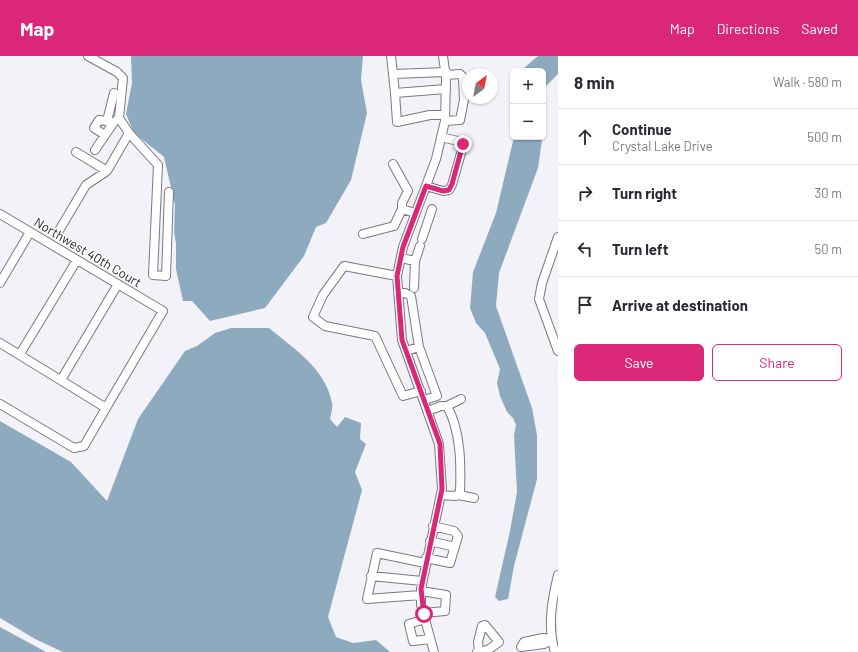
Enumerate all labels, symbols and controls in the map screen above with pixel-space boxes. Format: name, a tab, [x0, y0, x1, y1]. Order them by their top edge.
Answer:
text: Map	[20, 17, 54, 40]
text: Map	[670, 20, 695, 37]
text: Directions	[717, 20, 779, 37]
text: Saved	[801, 20, 838, 37]
north arrow	[462, 68, 498, 104]
map controls	[510, 68, 546, 140]
button: +	[510, 68, 546, 104]
text: 8 min	[574, 72, 614, 92]
text: Walk · 580 m	[773, 74, 842, 90]
button: −	[510, 104, 546, 140]
text: Continue	[612, 120, 672, 138]
icon: ahead	[574, 126, 596, 148]
text: 500 m	[807, 129, 842, 145]
route end	[454, 135, 472, 153]
text: Crystal Lake Drive	[612, 138, 713, 154]
icon: right	[574, 182, 596, 204]
text: Turn right	[612, 184, 677, 202]
text: 30 m	[815, 185, 842, 201]
street label: Northwest 40th Court	[31, 214, 145, 290]
icon: left	[574, 238, 596, 260]
text: Turn left	[612, 240, 668, 258]
text: 50 m	[815, 241, 842, 257]
icon: arrive	[574, 294, 596, 316]
text: Arrive at destination	[612, 296, 748, 314]
button: Save	[574, 344, 704, 381]
button: Share	[712, 344, 842, 381]
route start	[415, 605, 433, 623]

